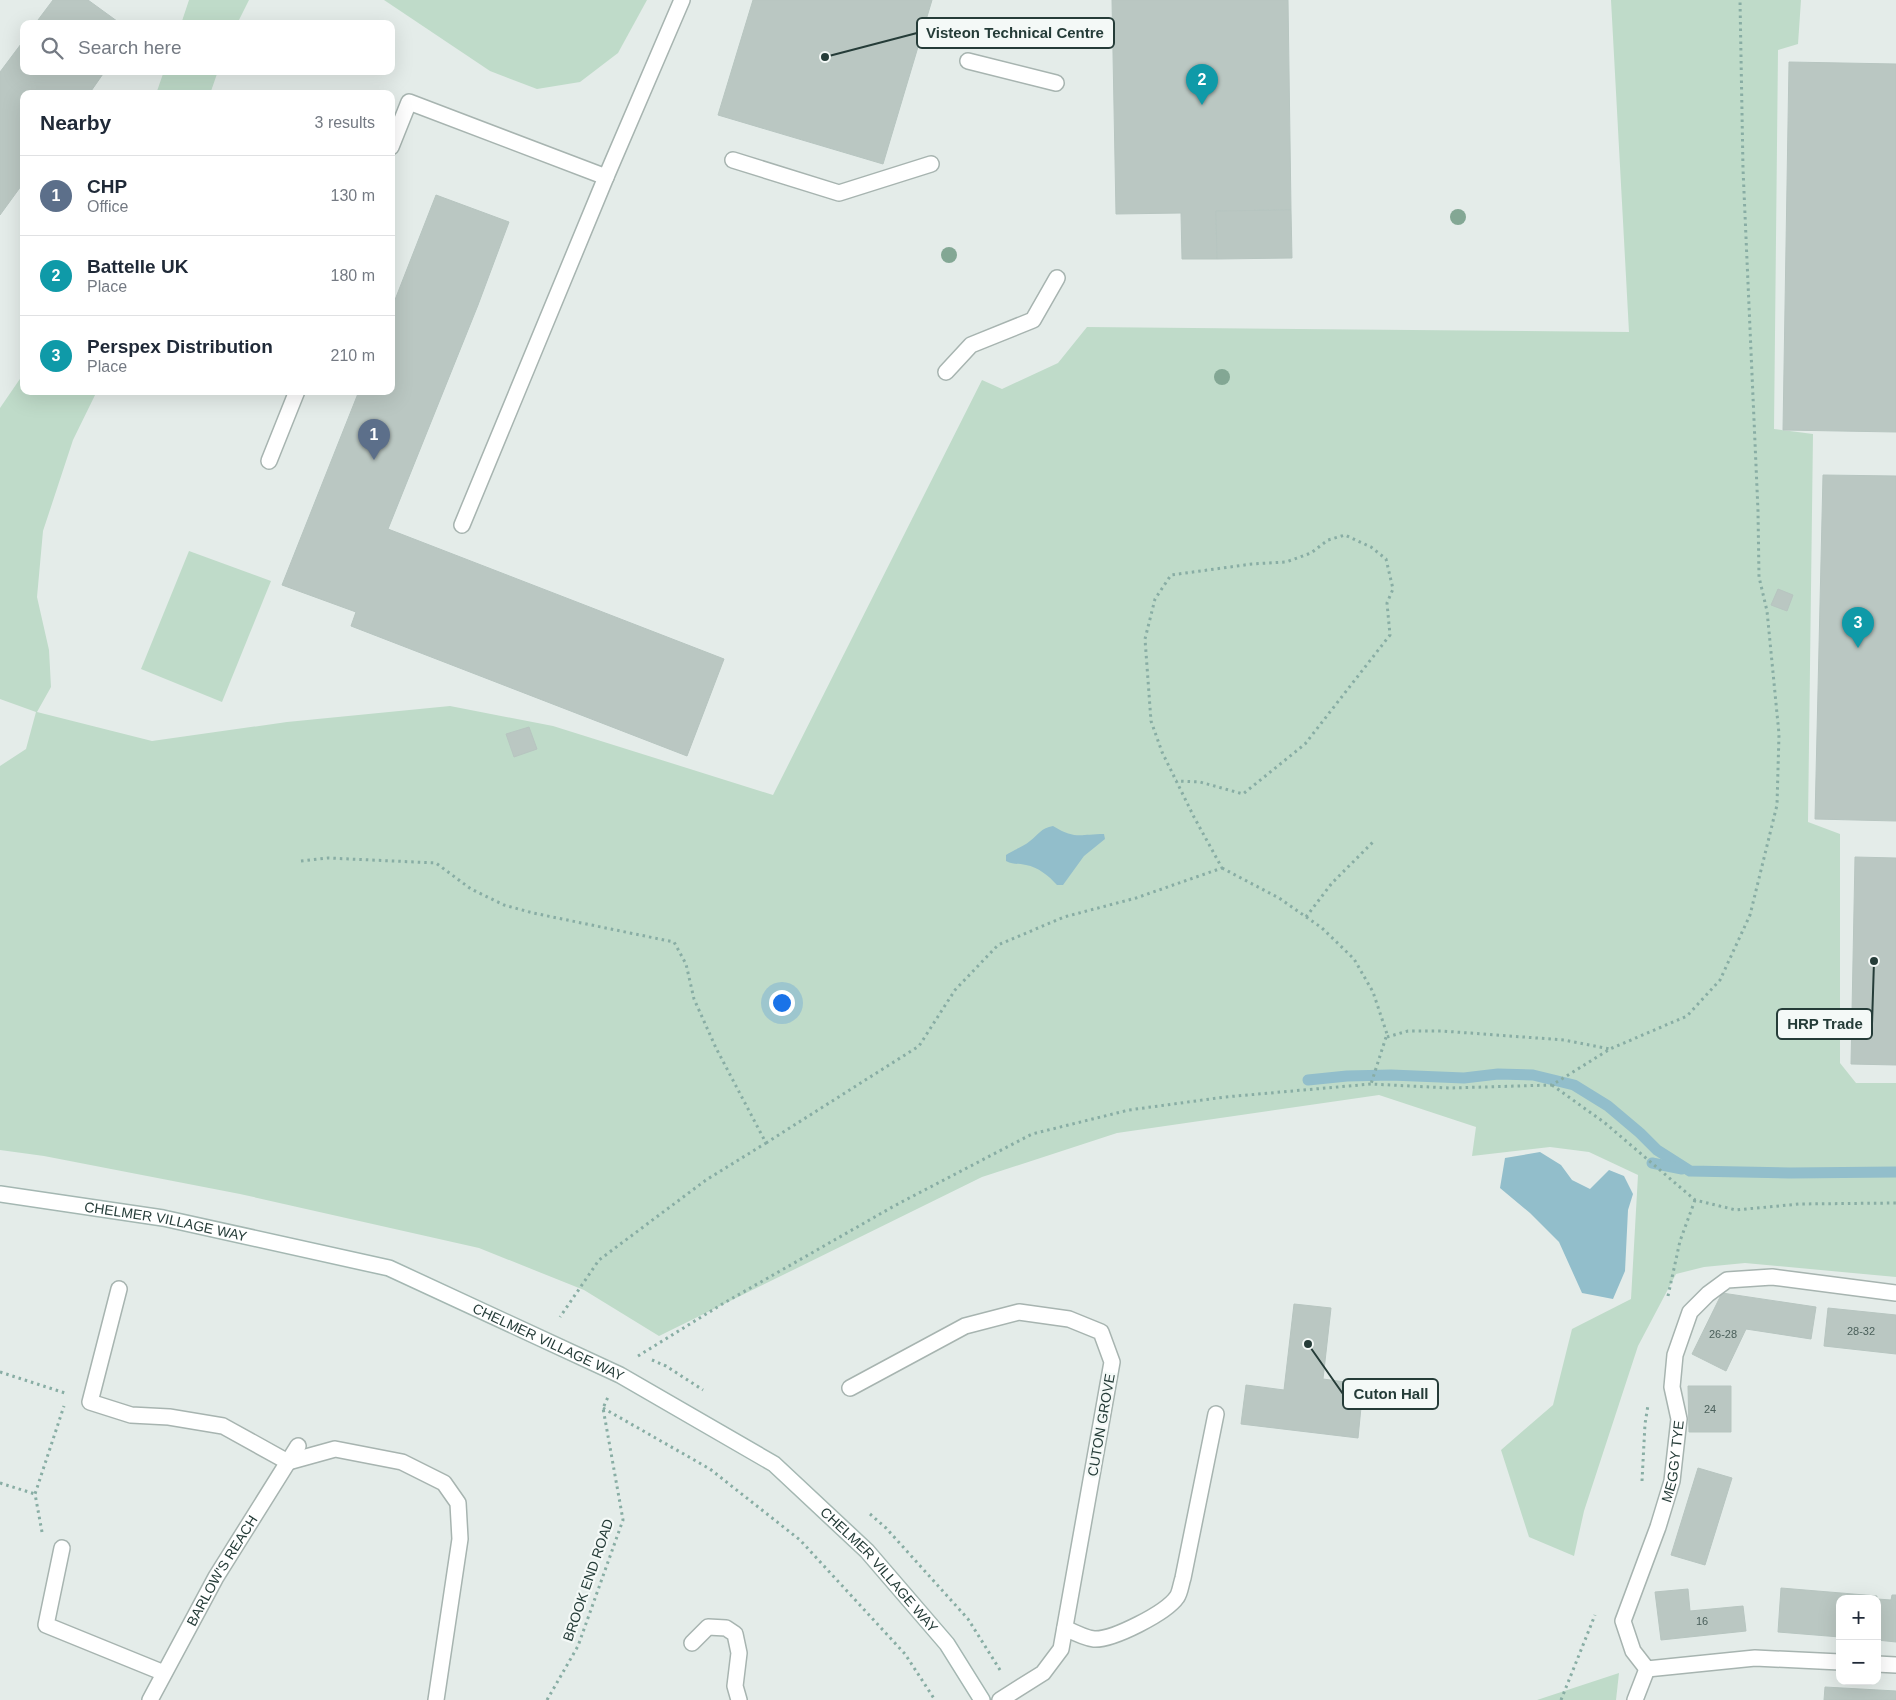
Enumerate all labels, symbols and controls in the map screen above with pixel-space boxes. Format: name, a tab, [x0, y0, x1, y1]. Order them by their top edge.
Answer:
callout: Visteon Technical Centre	[917, 18, 1114, 48]
search box	[20, 20, 395, 75]
text: Visteon Technical Centre	[926, 24, 1104, 41]
icon: search	[38, 34, 66, 62]
text: Search here	[78, 37, 182, 58]
pin: 2	[1186, 64, 1218, 105]
text: Nearby	[40, 111, 111, 134]
text: 3 results	[315, 114, 375, 131]
text: CHP	[87, 176, 127, 197]
text: 1	[52, 187, 60, 204]
text: 130 m	[331, 187, 375, 204]
text: Office	[87, 198, 129, 215]
text: Battelle UK	[87, 256, 188, 277]
text: 2	[52, 267, 60, 284]
text: 180 m	[331, 267, 375, 284]
text: Place	[87, 278, 127, 295]
text: Perspex Distribution	[87, 336, 273, 357]
text: 3	[52, 347, 60, 364]
text: 210 m	[331, 347, 375, 364]
text: Place	[87, 358, 127, 375]
pin: 1	[358, 419, 390, 460]
pin: 3	[1842, 607, 1874, 648]
your location	[769, 990, 795, 1016]
callout: HRP Trade	[1777, 1009, 1872, 1039]
text: HRP Trade	[1787, 1015, 1863, 1032]
street label: CHELMER VILLAGE WAY	[83, 1199, 249, 1244]
street label: CHELMER VILLAGE WAY	[470, 1300, 627, 1384]
house number: 28-32	[1847, 1325, 1875, 1337]
house number: 26-28	[1709, 1328, 1737, 1340]
street label: CUTON GROVE	[1084, 1372, 1118, 1478]
callout: Cuton Hall	[1343, 1379, 1438, 1409]
text: Cuton Hall	[1354, 1385, 1429, 1402]
house number: 24	[1704, 1403, 1716, 1415]
street label: MEGGY TYE	[1658, 1420, 1687, 1504]
street label: CHELMER VILLAGE WAY	[817, 1504, 942, 1636]
street label: BARLOW'S REACH	[183, 1512, 261, 1629]
street label: BROOK END ROAD	[560, 1517, 616, 1643]
map controls	[1836, 1595, 1881, 1685]
button: +	[1836, 1595, 1881, 1640]
house number: 16	[1696, 1615, 1708, 1627]
button: −	[1836, 1640, 1881, 1685]

